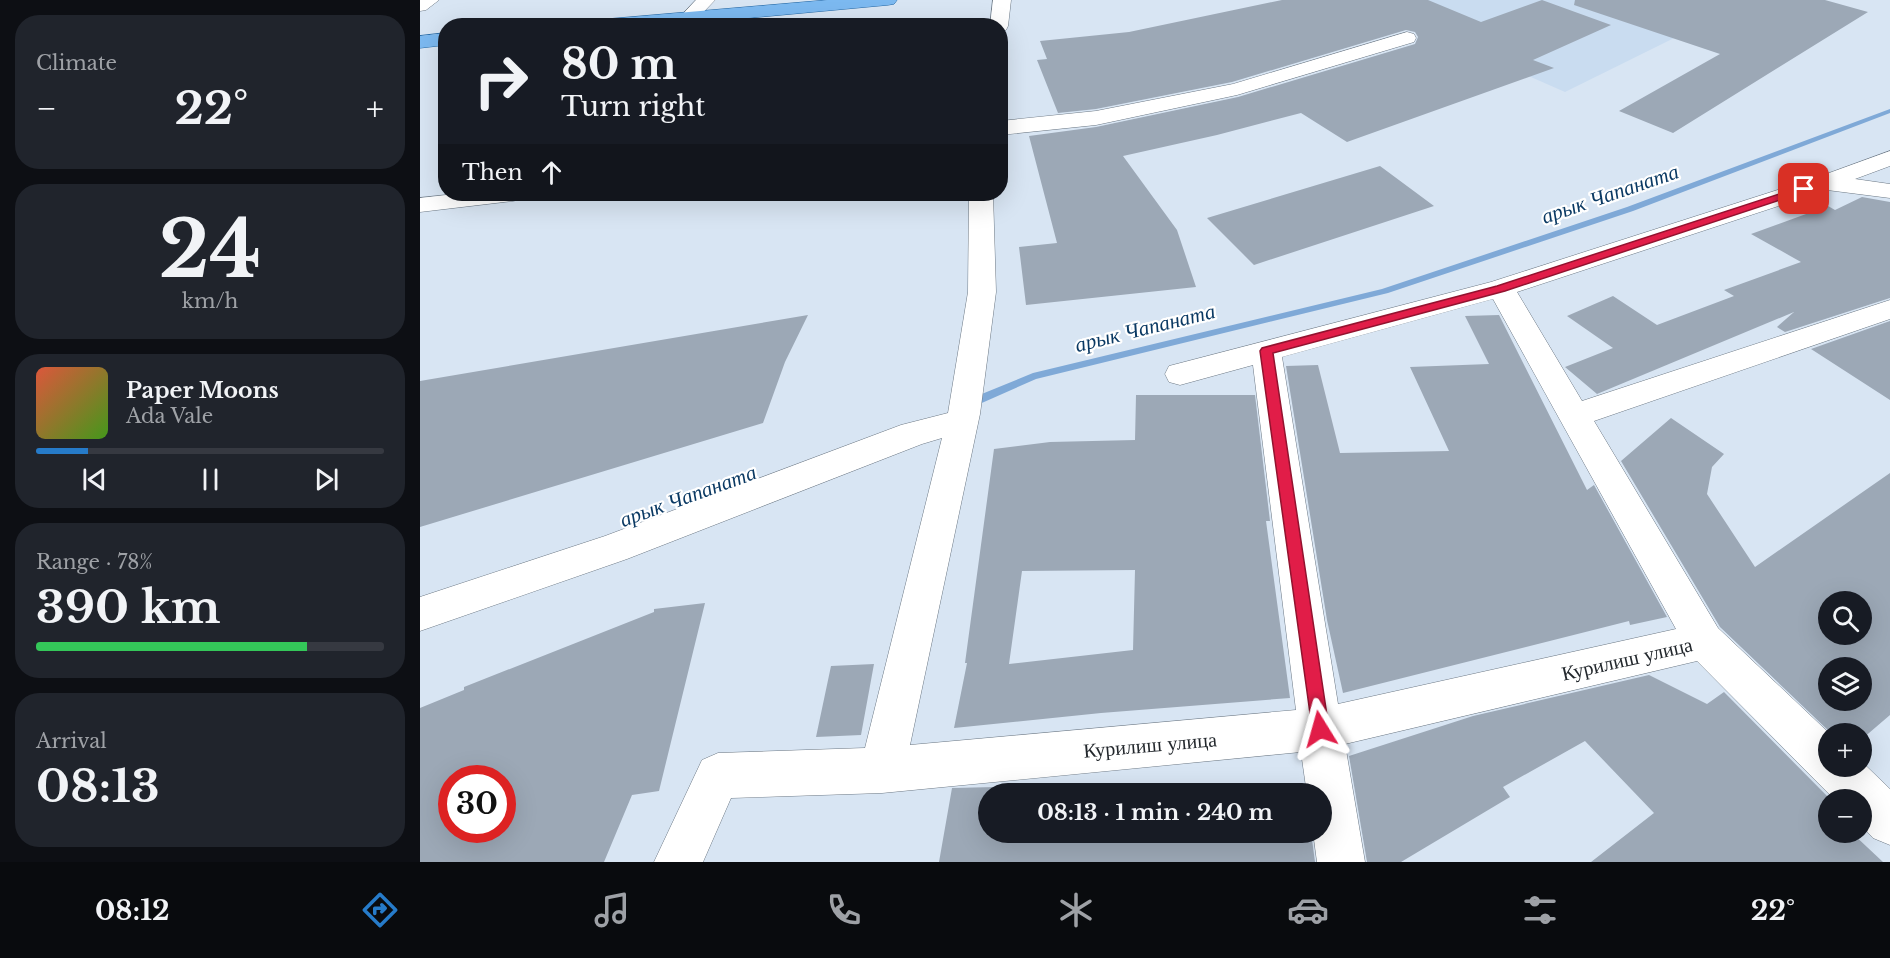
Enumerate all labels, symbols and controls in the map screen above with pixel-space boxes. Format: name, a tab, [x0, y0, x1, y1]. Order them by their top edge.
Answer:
text: 80 m	[561, 38, 677, 90]
icon: right	[462, 42, 540, 120]
text: Climate	[36, 51, 117, 75]
text: 22°	[175, 80, 248, 136]
text: −	[36, 88, 57, 129]
text: +	[366, 88, 384, 129]
text: Turn right	[561, 90, 705, 123]
icon: ahead	[535, 156, 568, 189]
water label: арык Чапаната	[1538, 158, 1682, 230]
text: Then	[462, 159, 523, 186]
pin	[1778, 163, 1829, 214]
icon: arrive	[1787, 172, 1820, 205]
text: 24	[159, 201, 261, 298]
text: km/h	[182, 289, 238, 313]
water label: арык Чапаната	[1072, 298, 1218, 358]
text: Paper Moons	[126, 377, 279, 404]
text: Ada Vale	[126, 404, 213, 428]
water label: арык Чапаната	[616, 459, 760, 533]
icon: previous	[78, 463, 111, 496]
icon: pause	[194, 463, 227, 496]
icon: next	[310, 463, 343, 496]
text: Range · 78%	[36, 550, 153, 574]
text: 390 km	[36, 579, 221, 635]
map controls	[1818, 591, 1872, 843]
button: search	[1818, 591, 1872, 645]
street label: Курилиш улица	[1559, 632, 1695, 686]
button: layers	[1818, 657, 1872, 711]
position arrow	[1288, 697, 1352, 761]
button: +	[1818, 723, 1872, 777]
street label: Курилиш улица	[1082, 727, 1218, 763]
text: Arrival	[36, 729, 107, 753]
text: 08:13	[36, 758, 160, 814]
speed limit sign: 30	[438, 765, 516, 843]
button: −	[1818, 789, 1872, 843]
text: 08:13 · 1 min · 240 m	[1037, 799, 1273, 826]
icon: directions	[359, 889, 401, 931]
icon: music	[591, 889, 633, 931]
icon: phone	[823, 889, 865, 931]
icon: climate	[1055, 889, 1097, 931]
icon: car	[1287, 889, 1329, 931]
icon: filters	[1519, 889, 1561, 931]
text: 08:12	[95, 894, 170, 927]
text: 22°	[1751, 894, 1795, 927]

